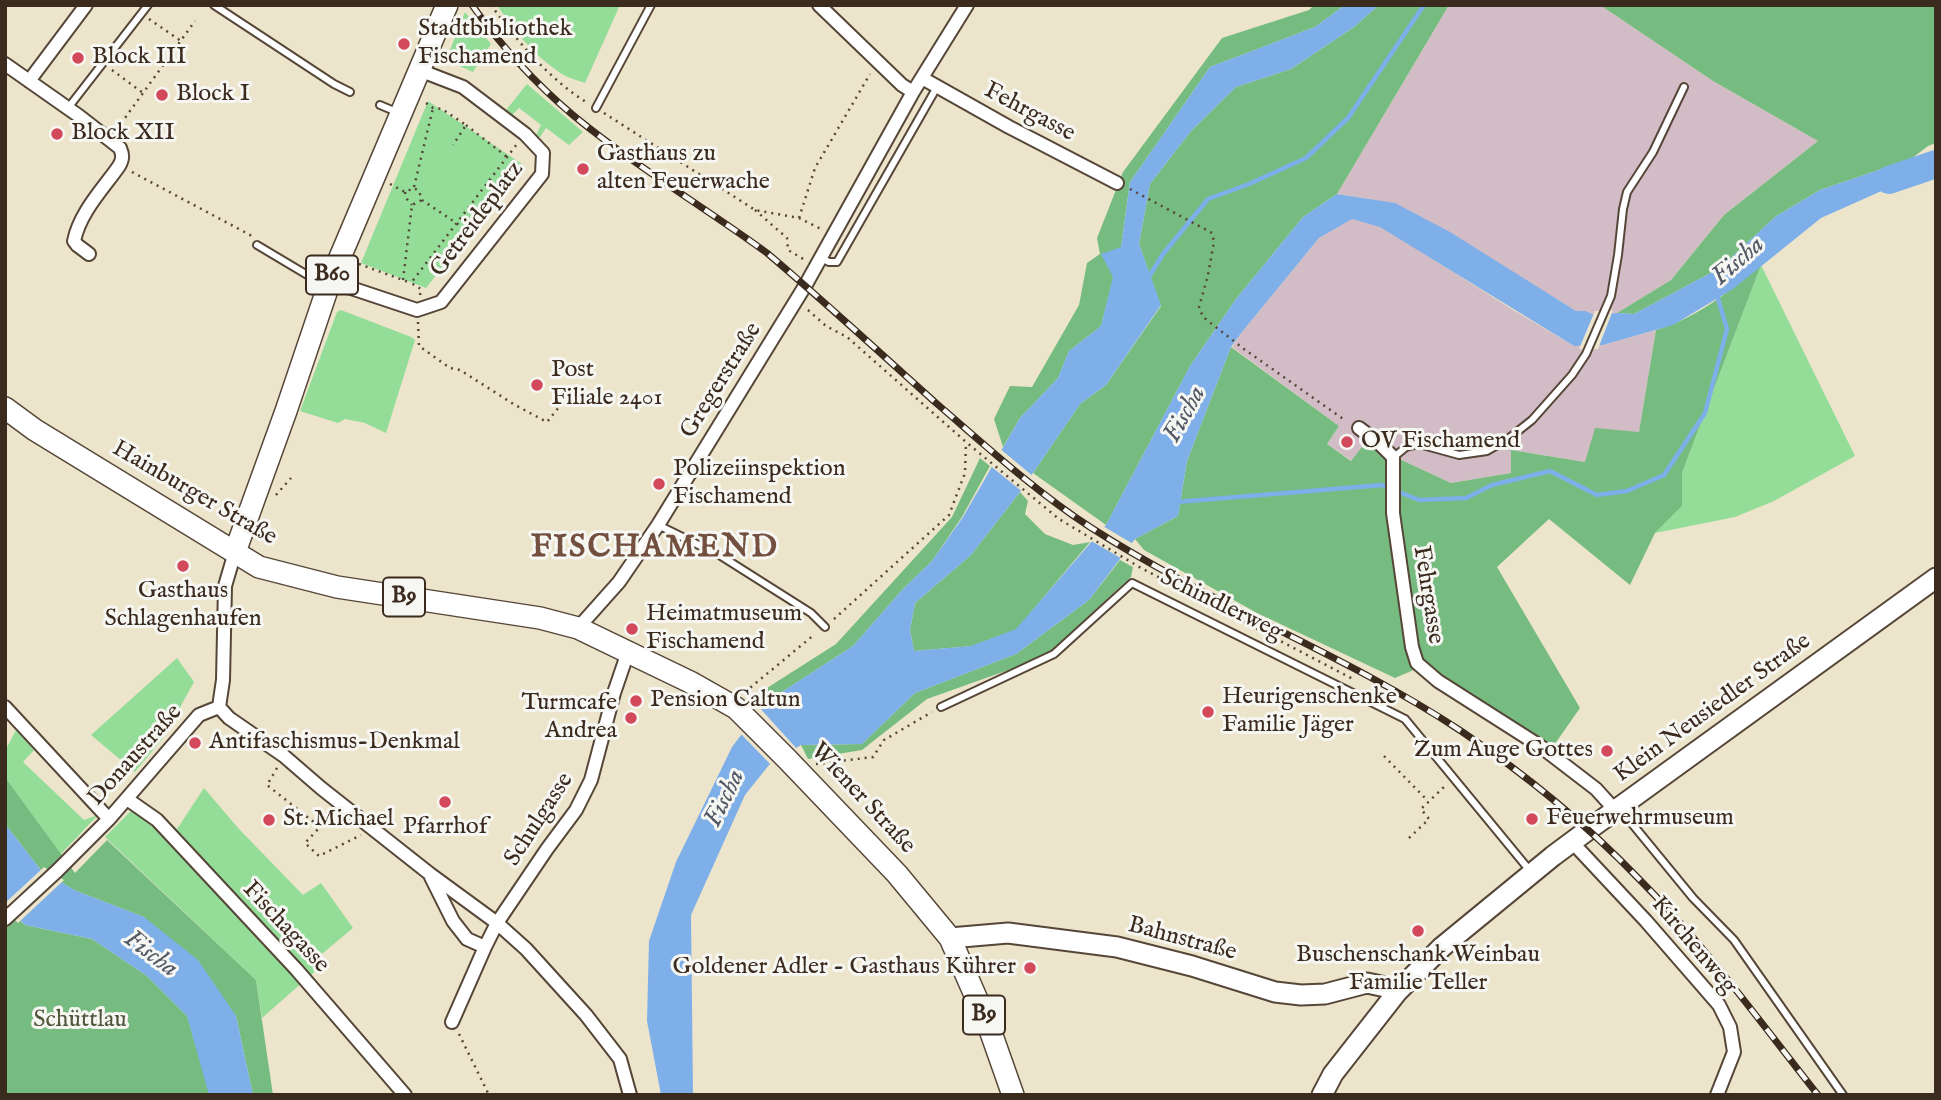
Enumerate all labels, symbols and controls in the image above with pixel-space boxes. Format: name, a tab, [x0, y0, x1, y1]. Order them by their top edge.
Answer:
place label: Stadtbibliothek Fischamend	[418, 16, 572, 72]
marker: Stadtbibliothek Fischamend	[396, 36, 412, 52]
place label: Block III	[92, 44, 187, 72]
marker: Block III	[70, 50, 86, 66]
street label: Fehrgasse	[979, 77, 1079, 149]
place label: Block I	[176, 81, 250, 109]
marker: Block I	[154, 87, 170, 103]
place label: Block XII	[71, 120, 175, 148]
marker: Block XII	[49, 126, 65, 142]
place label: Gasthaus zu alten Feuerwache	[597, 141, 770, 197]
street label: Getreideplatz	[425, 156, 531, 284]
marker: Gasthaus zu alten Feuerwache	[575, 161, 591, 177]
water label: Fischa	[1706, 231, 1772, 293]
road number: B60	[306, 256, 358, 294]
street label: Gregerstraße	[675, 318, 769, 444]
place label: Post Filiale 2401	[551, 357, 662, 413]
marker: Post Filiale 2401	[529, 377, 545, 393]
water label: Fischa	[1158, 381, 1214, 449]
place label: OV Fischamend	[1361, 428, 1520, 456]
marker: OV Fischamend	[1339, 434, 1355, 450]
street label: Hainburger Straße	[107, 435, 281, 553]
place label: Polizeiinspektion Fischamend	[673, 456, 845, 512]
marker: Polizeiinspektion Fischamend	[651, 476, 667, 492]
district label: FISCHAMEND	[532, 530, 778, 568]
street label: Fehrgasse	[1405, 544, 1449, 646]
marker: Gasthaus Schlagenhaufen	[175, 558, 191, 574]
street label: Schindlerweg	[1155, 564, 1287, 648]
place label: Gasthaus Schlagenhaufen	[104, 578, 262, 634]
road number: B9	[383, 578, 425, 617]
place label: Heimatmuseum Fischamend	[646, 601, 802, 657]
marker: Heimatmuseum Fischamend	[624, 621, 640, 637]
street label: Klein Neusiedler Straße	[1609, 628, 1817, 790]
place label: Heurigenschenke Familie Jäger	[1222, 684, 1397, 740]
place label: Pension Caltun	[650, 687, 801, 715]
place label: Turmcafe Andrea	[521, 690, 617, 746]
marker: Pension Caltun	[628, 693, 644, 709]
street label: Donaustraße	[83, 699, 189, 813]
marker: Heurigenschenke Familie Jäger	[1200, 704, 1216, 720]
marker: Turmcafe Andrea	[623, 710, 639, 726]
place label: Antifaschismus-Denkmal	[209, 729, 460, 757]
marker: Antifaschismus-Denkmal	[187, 735, 203, 751]
place label: Zum Auge Gottes	[1414, 737, 1593, 765]
street label: Wiener Straße	[803, 738, 921, 860]
marker: Zum Auge Gottes	[1599, 743, 1615, 759]
water label: Fischa	[699, 765, 753, 833]
street label: Schulgasse	[499, 768, 581, 872]
marker: Pfarrhof	[437, 794, 453, 810]
place label: Feuerwehrmuseum	[1546, 805, 1734, 833]
place label: St. Michael	[283, 806, 394, 834]
marker: Feuerwehrmuseum	[1524, 811, 1540, 827]
marker: St. Michael	[261, 812, 277, 828]
place label: Pfarrhof	[403, 814, 487, 842]
street label: Fischagasse	[235, 876, 335, 980]
street label: Kirchenweg	[1644, 891, 1742, 1001]
street label: Bahnstraße	[1125, 912, 1239, 968]
marker: Buschenschank Weinbau Familie Teller	[1410, 923, 1426, 939]
water label: Fischa	[117, 925, 183, 985]
place label: Buschenschank Weinbau Familie Teller	[1296, 942, 1540, 998]
place label: Goldener Adler - Gasthaus Kührer	[672, 954, 1016, 982]
marker: Goldener Adler - Gasthaus Kührer	[1022, 960, 1038, 976]
road number: B9	[963, 996, 1005, 1034]
park label: Schüttlau	[33, 1007, 127, 1035]

